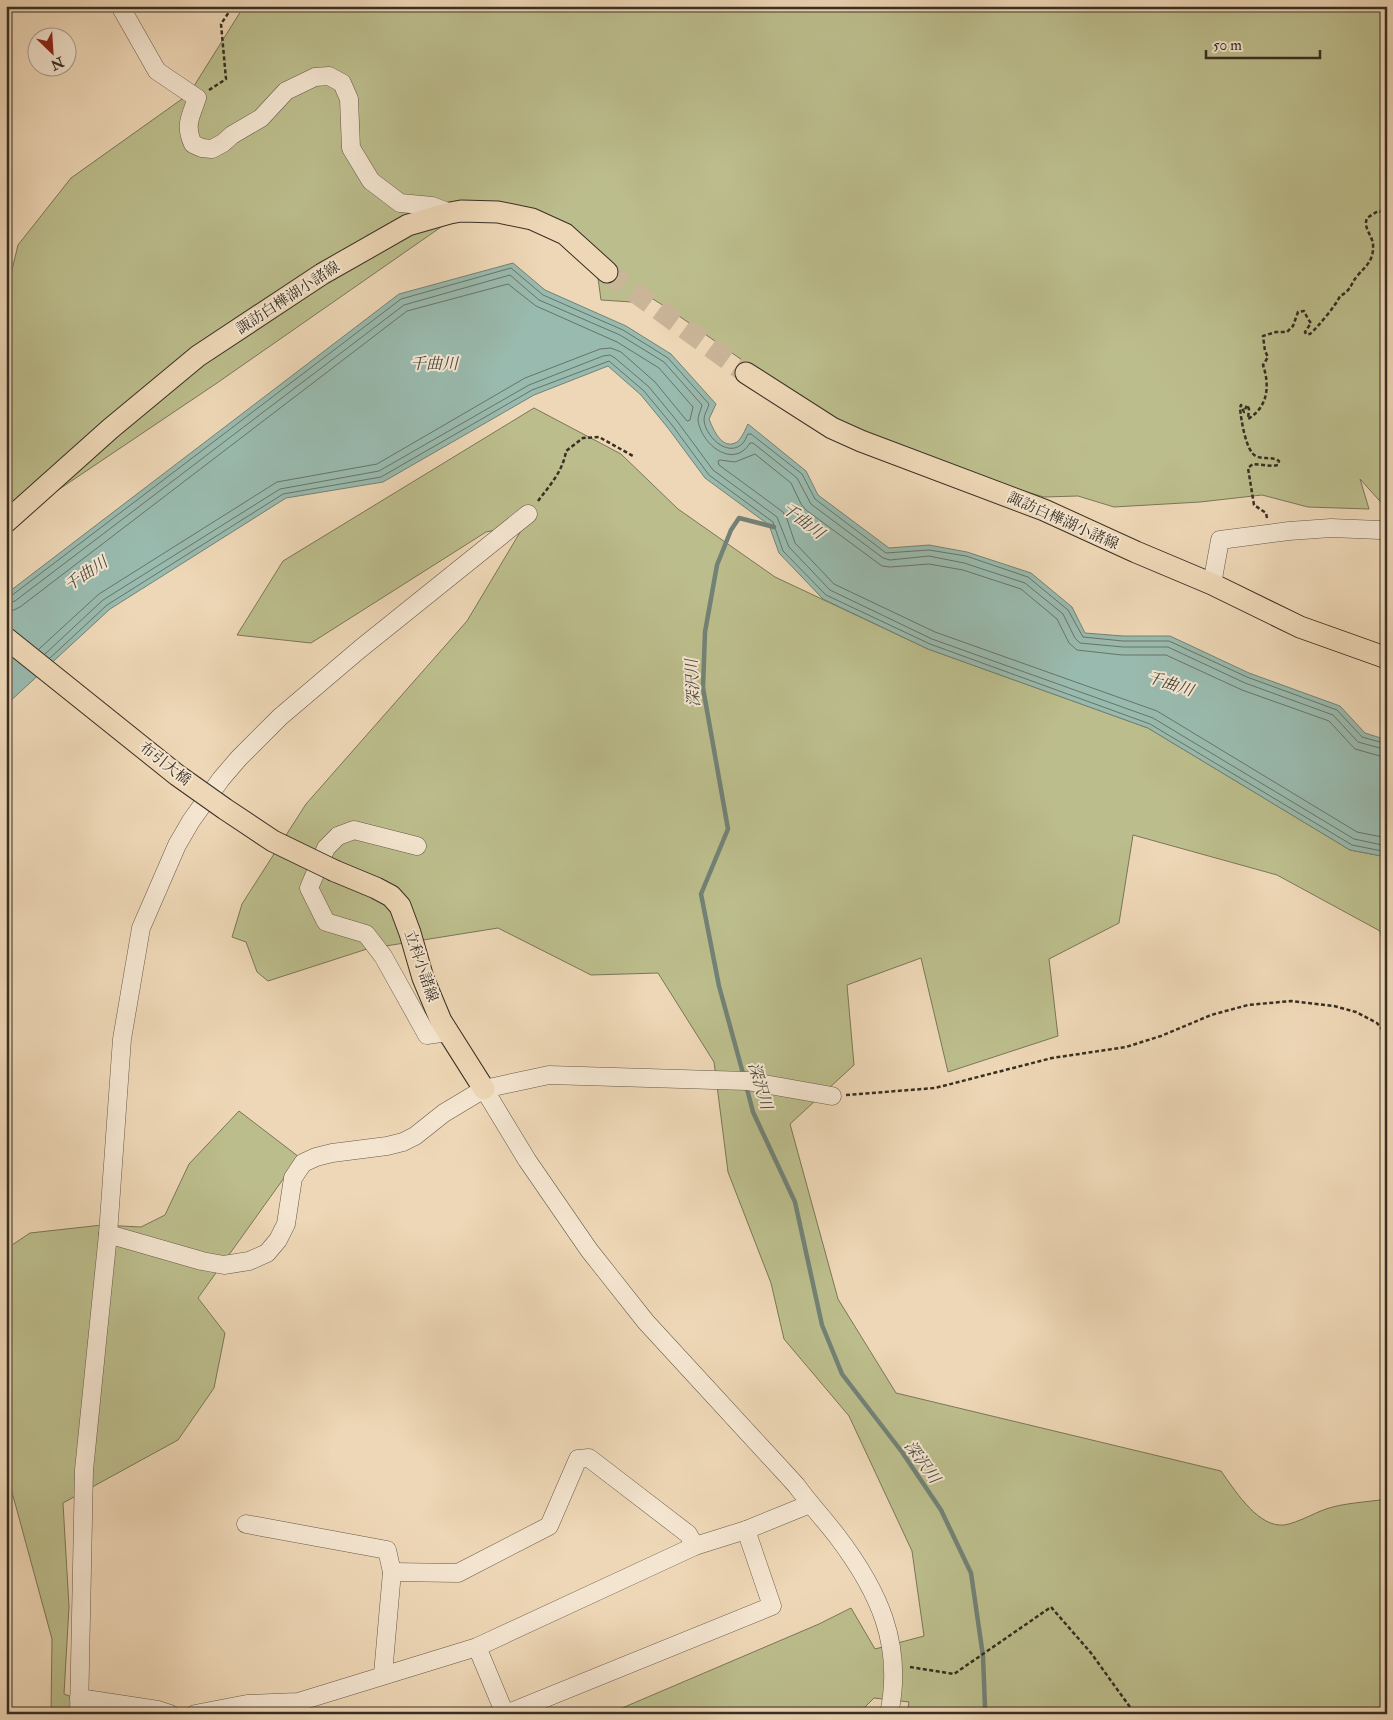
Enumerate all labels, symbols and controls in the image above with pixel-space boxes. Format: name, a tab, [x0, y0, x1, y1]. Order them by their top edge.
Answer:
north arrow	[28, 28, 78, 78]
scale bar	[1206, 28, 1319, 60]
text: 50 m	[1213, 36, 1242, 55]
text: N	[48, 53, 67, 74]
street label: 諏訪白樺湖小諸線	[232, 257, 344, 339]
water label: 千曲川	[410, 354, 460, 374]
street label: 諏訪白樺湖小諸線	[1004, 488, 1122, 554]
water label: 千曲川	[778, 498, 830, 545]
water label: 千曲川	[61, 551, 113, 596]
water label: 深沢川	[682, 657, 704, 707]
water label: 千曲川	[1144, 667, 1198, 702]
street label: 布引大橋	[136, 738, 194, 790]
street label: 立科小諸線	[400, 927, 442, 1005]
water label: 深沢川	[744, 1060, 777, 1114]
water label: 深沢川	[900, 1437, 945, 1489]

